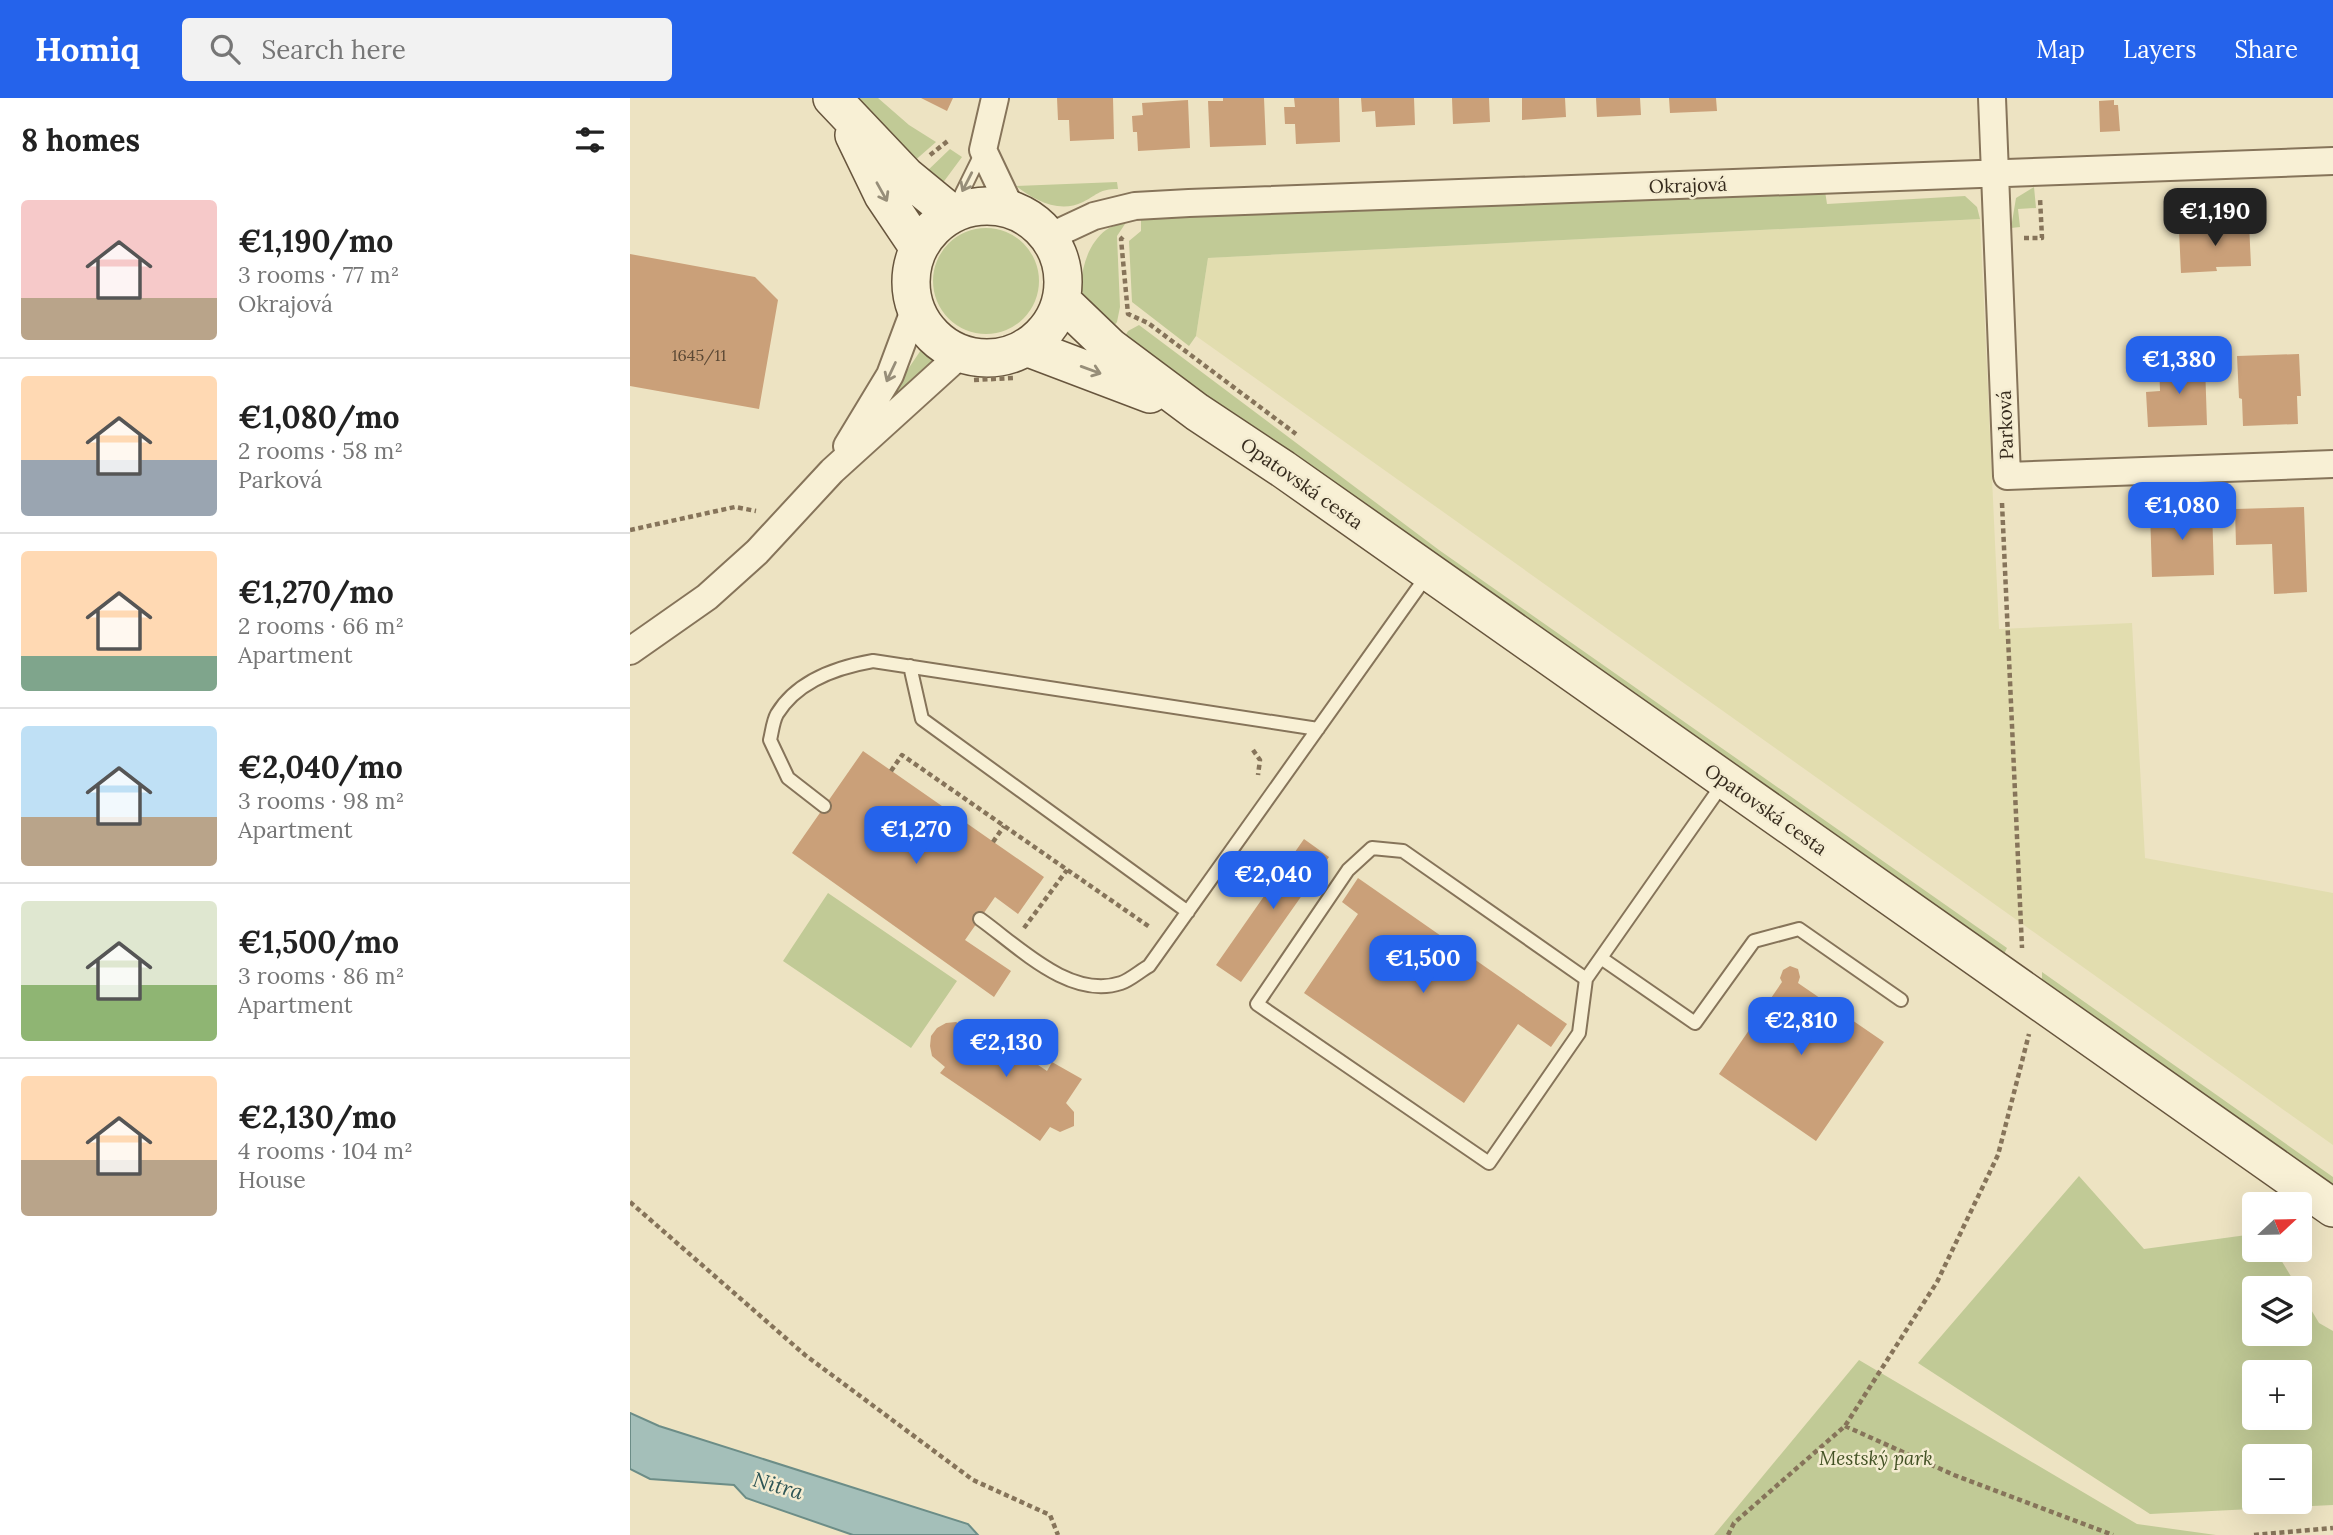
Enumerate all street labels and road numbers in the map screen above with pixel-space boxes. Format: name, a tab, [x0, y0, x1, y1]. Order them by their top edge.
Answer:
street label: Okrajová	[1648, 172, 1728, 198]
street label: Parková	[1992, 390, 2018, 460]
street label: Opatovská cesta	[1236, 432, 1368, 534]
street label: Opatovská cesta	[1700, 758, 1832, 860]

